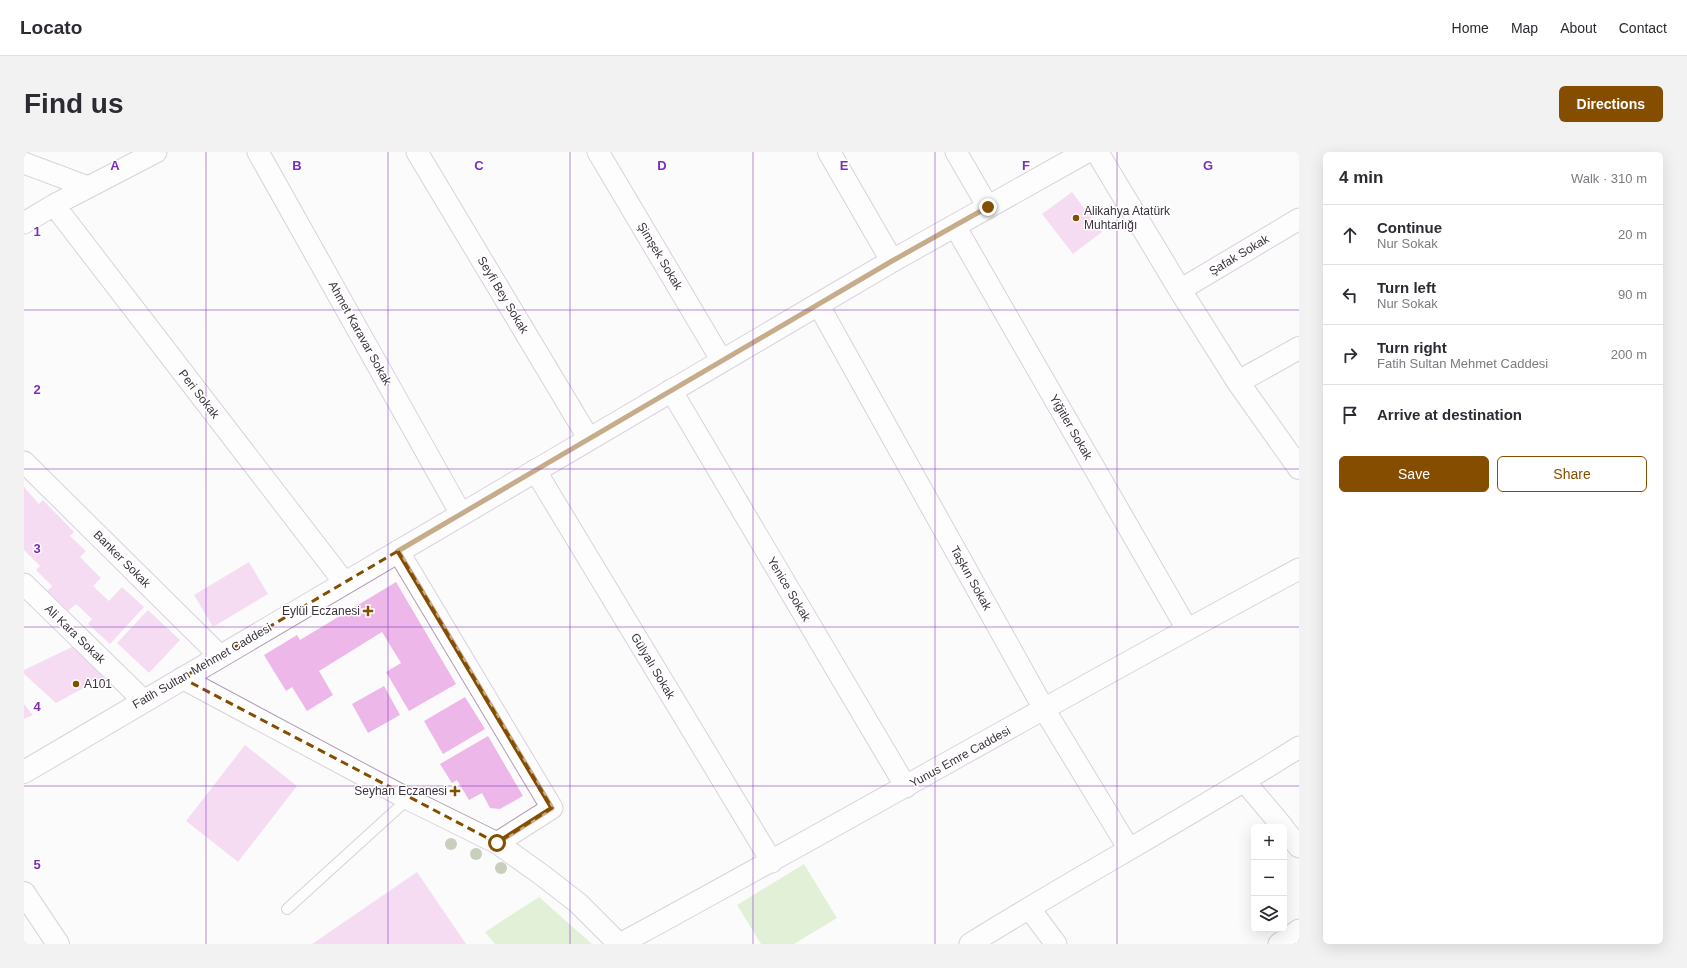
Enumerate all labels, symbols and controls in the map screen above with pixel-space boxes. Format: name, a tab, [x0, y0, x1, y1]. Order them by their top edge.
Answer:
text: Locato	[20, 17, 82, 38]
text: Home	[1452, 20, 1489, 36]
text: Map	[1511, 20, 1538, 36]
text: About	[1560, 20, 1597, 36]
text: Contact	[1619, 20, 1667, 36]
button: Directions	[1559, 86, 1663, 122]
text: Find us	[24, 88, 124, 119]
text: A	[110, 158, 120, 173]
text: B	[292, 158, 302, 173]
text: C	[474, 158, 484, 173]
text: D	[657, 158, 667, 173]
text: E	[840, 158, 849, 173]
text: F	[1022, 158, 1030, 173]
text: G	[1203, 158, 1213, 173]
text: 4 min	[1339, 168, 1383, 187]
text: Walk · 310 m	[1571, 171, 1647, 186]
route end	[979, 198, 997, 216]
place label: Alikahya Atatürk Muhtarlığı	[1084, 204, 1171, 232]
marker: Alikahya Atatürk Muhtarlığı	[1071, 213, 1081, 223]
text: Continue	[1377, 219, 1442, 236]
street label: Şimşek Sokak	[634, 220, 686, 293]
text: 1	[33, 224, 41, 239]
icon: ahead	[1339, 224, 1361, 246]
text: 20 m	[1618, 227, 1647, 242]
street label: Şafak Sokak	[1207, 231, 1272, 278]
text: Nur Sokak	[1377, 236, 1438, 251]
street label: Seyfi Bey Sokak	[474, 254, 532, 337]
street label: Ahmet Karavar Sokak	[326, 279, 395, 388]
text: Turn left	[1377, 279, 1436, 296]
icon: left	[1339, 284, 1361, 306]
text: 90 m	[1618, 287, 1647, 302]
text: Nur Sokak	[1377, 296, 1438, 311]
text: Turn right	[1377, 339, 1447, 356]
icon: right	[1339, 344, 1361, 366]
text: 200 m	[1611, 347, 1647, 362]
text: Fatih Sultan Mehmet Caddesi	[1377, 356, 1548, 371]
street label: Peri Sokak	[176, 367, 223, 422]
text: 2	[33, 382, 41, 397]
street label: Yiğitler Sokak	[1047, 392, 1096, 463]
icon: arrive	[1339, 404, 1361, 426]
text: Arrive at destination	[1377, 406, 1522, 423]
button: Save	[1339, 456, 1489, 492]
button: Share	[1497, 456, 1647, 492]
street label: Banker Sokak	[91, 528, 154, 591]
text: 3	[33, 541, 41, 556]
street label: Taşkın Sokak	[948, 543, 995, 613]
street label: Yenice Sokak	[764, 554, 814, 624]
street label: Ali Kara Sokak	[42, 602, 109, 667]
place label: Eylül Eczanesi	[282, 604, 360, 618]
marker: Eylül Eczanesi	[363, 606, 373, 616]
street label: Fatih Sultan Mehmet Caddesi	[130, 620, 274, 712]
street label: Gülyalı Sokak	[628, 631, 679, 702]
place label: A101	[84, 677, 112, 691]
marker: A101	[71, 679, 81, 689]
text: 4	[33, 699, 41, 714]
street label: Yunus Emre Caddesi	[907, 724, 1013, 790]
place label: Seyhan Eczanesi	[354, 784, 447, 798]
marker: Seyhan Eczanesi	[450, 786, 460, 796]
map controls	[1251, 824, 1287, 932]
button: +	[1251, 824, 1287, 860]
route start	[488, 834, 506, 852]
text: 5	[33, 857, 41, 872]
button: −	[1251, 860, 1287, 896]
button: layers	[1251, 896, 1287, 932]

